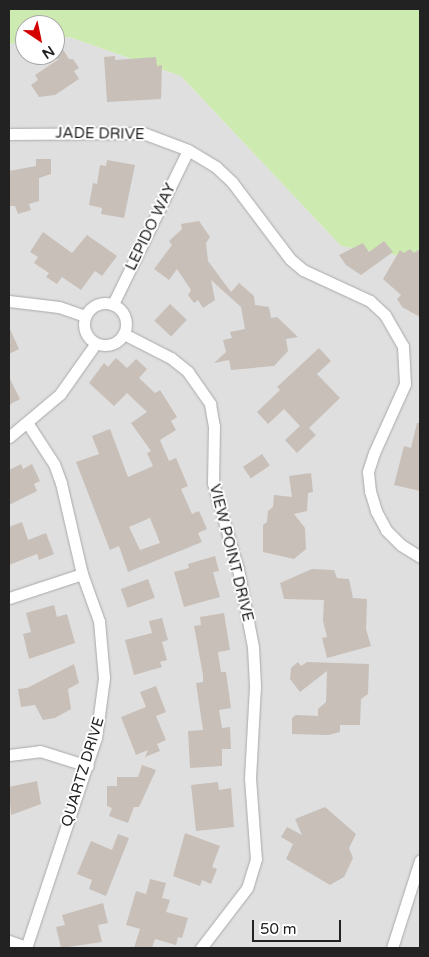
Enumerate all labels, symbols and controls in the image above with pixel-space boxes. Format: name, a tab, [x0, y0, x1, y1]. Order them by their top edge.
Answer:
north arrow	[15, 15, 65, 65]
text: N	[39, 42, 58, 62]
street label: JADE DRIVE	[55, 124, 145, 144]
street label: LEPIDO WAY	[122, 180, 180, 274]
street label: VIEW POINT DRIVE	[205, 482, 257, 624]
street label: QUARTZ DRIVE	[58, 715, 108, 829]
scale bar	[254, 910, 343, 942]
text: 50 m	[260, 920, 297, 938]

